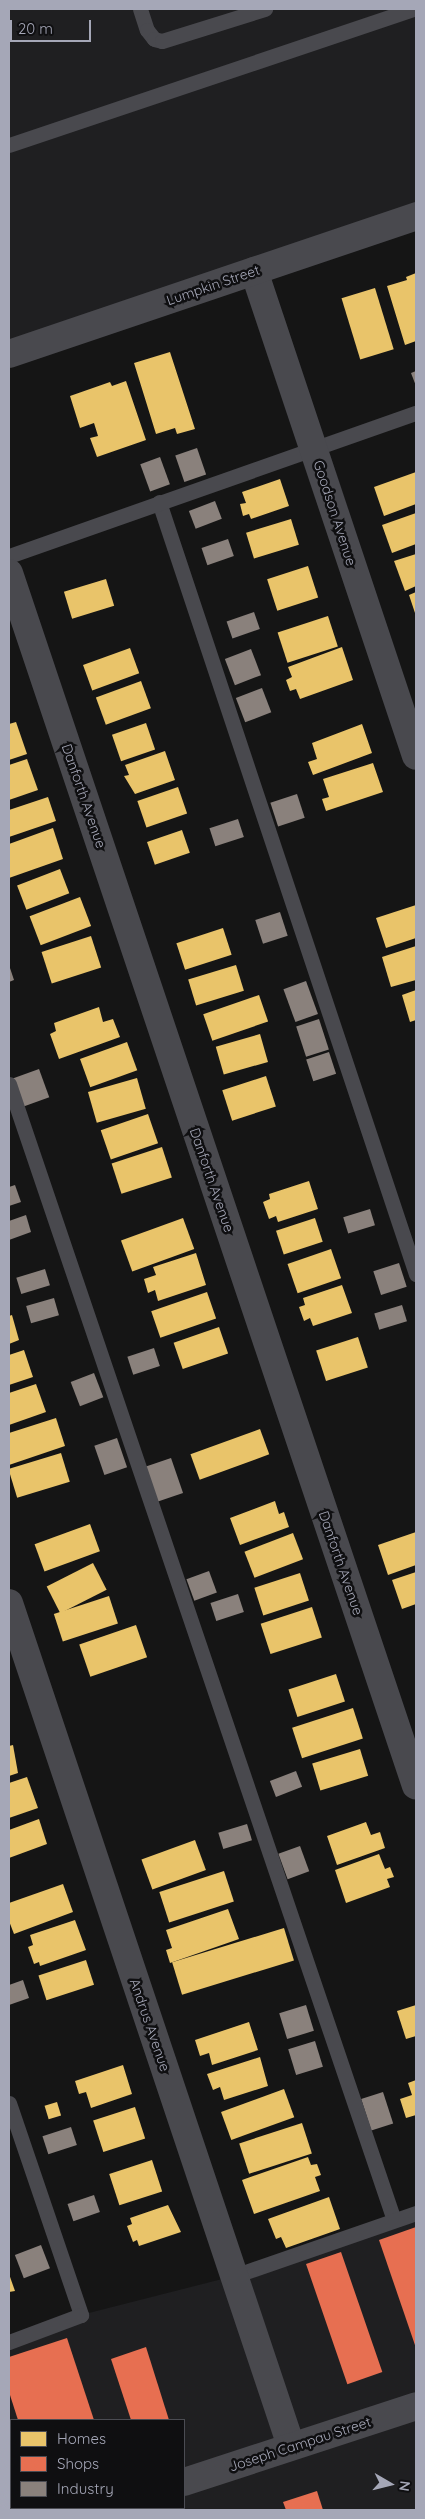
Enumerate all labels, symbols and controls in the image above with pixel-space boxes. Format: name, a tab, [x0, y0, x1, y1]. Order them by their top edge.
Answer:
scale bar	[12, 10, 94, 42]
text: 20 m	[18, 19, 53, 38]
street label: Lumpkin Street	[164, 261, 262, 309]
street label: Goodson Avenue	[310, 458, 360, 568]
street label: Danforth Avenue	[58, 742, 110, 850]
street label: Danforth Avenue	[186, 1126, 238, 1234]
street label: Danforth Avenue	[315, 1509, 367, 1617]
street label: Andrus Avenue	[126, 1976, 174, 2074]
street label: Joseph Campau Street	[227, 2413, 373, 2475]
legend	[10, 2419, 185, 2509]
text: Homes	[57, 2429, 106, 2448]
text: Shops	[57, 2454, 99, 2473]
north arrow	[365, 2459, 415, 2509]
text: Industry	[57, 2479, 114, 2498]
text: N	[395, 2480, 414, 2492]

